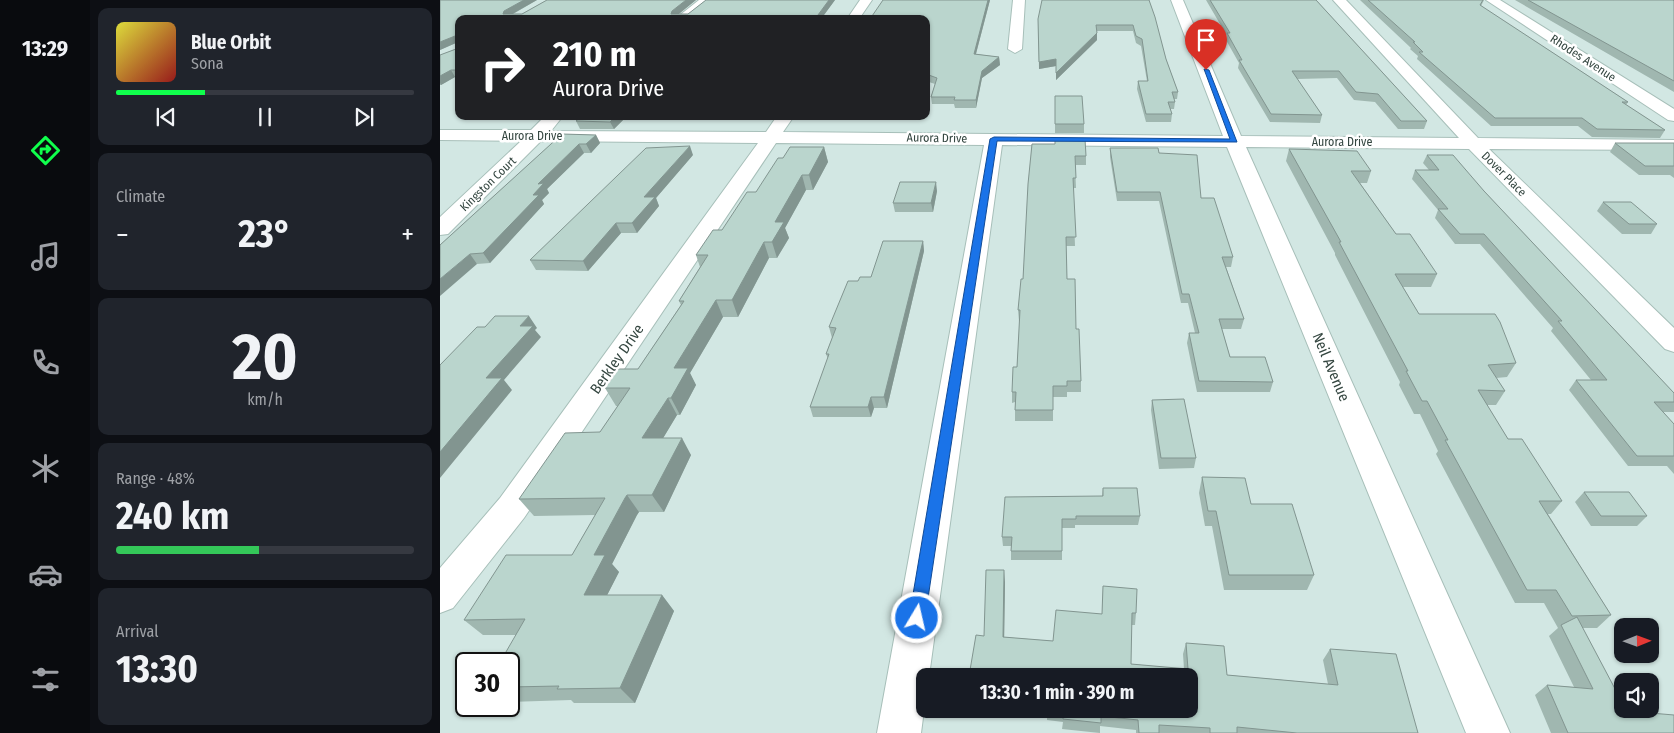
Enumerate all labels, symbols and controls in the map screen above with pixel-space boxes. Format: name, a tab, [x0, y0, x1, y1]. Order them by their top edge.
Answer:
pin	[1185, 19, 1227, 70]
icon: arrive	[1192, 26, 1220, 54]
text: Blue Orbit	[191, 31, 271, 54]
street label: Rhodes Avenue	[1548, 32, 1619, 84]
text: 210 m	[553, 33, 637, 75]
text: 13:29	[22, 35, 68, 62]
icon: right	[470, 35, 535, 100]
text: Sona	[191, 54, 224, 73]
text: Aurora Drive	[553, 75, 664, 102]
icon: previous	[152, 103, 180, 131]
icon: pause	[251, 103, 279, 131]
icon: next	[350, 103, 378, 131]
street label: Aurora Drive	[502, 129, 562, 143]
street label: Aurora Drive	[907, 130, 968, 146]
icon: directions	[28, 133, 63, 168]
street label: Aurora Drive	[1312, 135, 1372, 149]
street label: Dover Place	[1479, 149, 1529, 199]
street label: Kingston Court	[457, 154, 519, 214]
text: Climate	[116, 187, 165, 206]
text: 23°	[238, 211, 292, 257]
text: −	[116, 218, 129, 251]
text: +	[401, 218, 414, 251]
icon: music	[28, 239, 63, 274]
text: 20	[232, 318, 298, 396]
street label: Berkley Drive	[586, 321, 648, 397]
street label: Neil Avenue	[1308, 330, 1354, 404]
icon: phone	[28, 345, 63, 380]
text: km/h	[247, 390, 283, 409]
icon: climate	[28, 451, 63, 486]
text: Range · 48%	[116, 469, 195, 488]
text: 240 km	[116, 493, 229, 539]
icon: car	[28, 557, 63, 592]
position arrow	[890, 591, 942, 643]
north arrow	[1614, 618, 1659, 662]
map controls	[1614, 618, 1659, 718]
text: Arrival	[116, 622, 158, 641]
text: 13:30	[116, 646, 198, 692]
speed limit sign: 30	[455, 652, 520, 717]
icon: filters	[28, 662, 63, 697]
button: sound	[1614, 673, 1659, 718]
text: 13:30 · 1 min · 390 m	[980, 681, 1134, 704]

